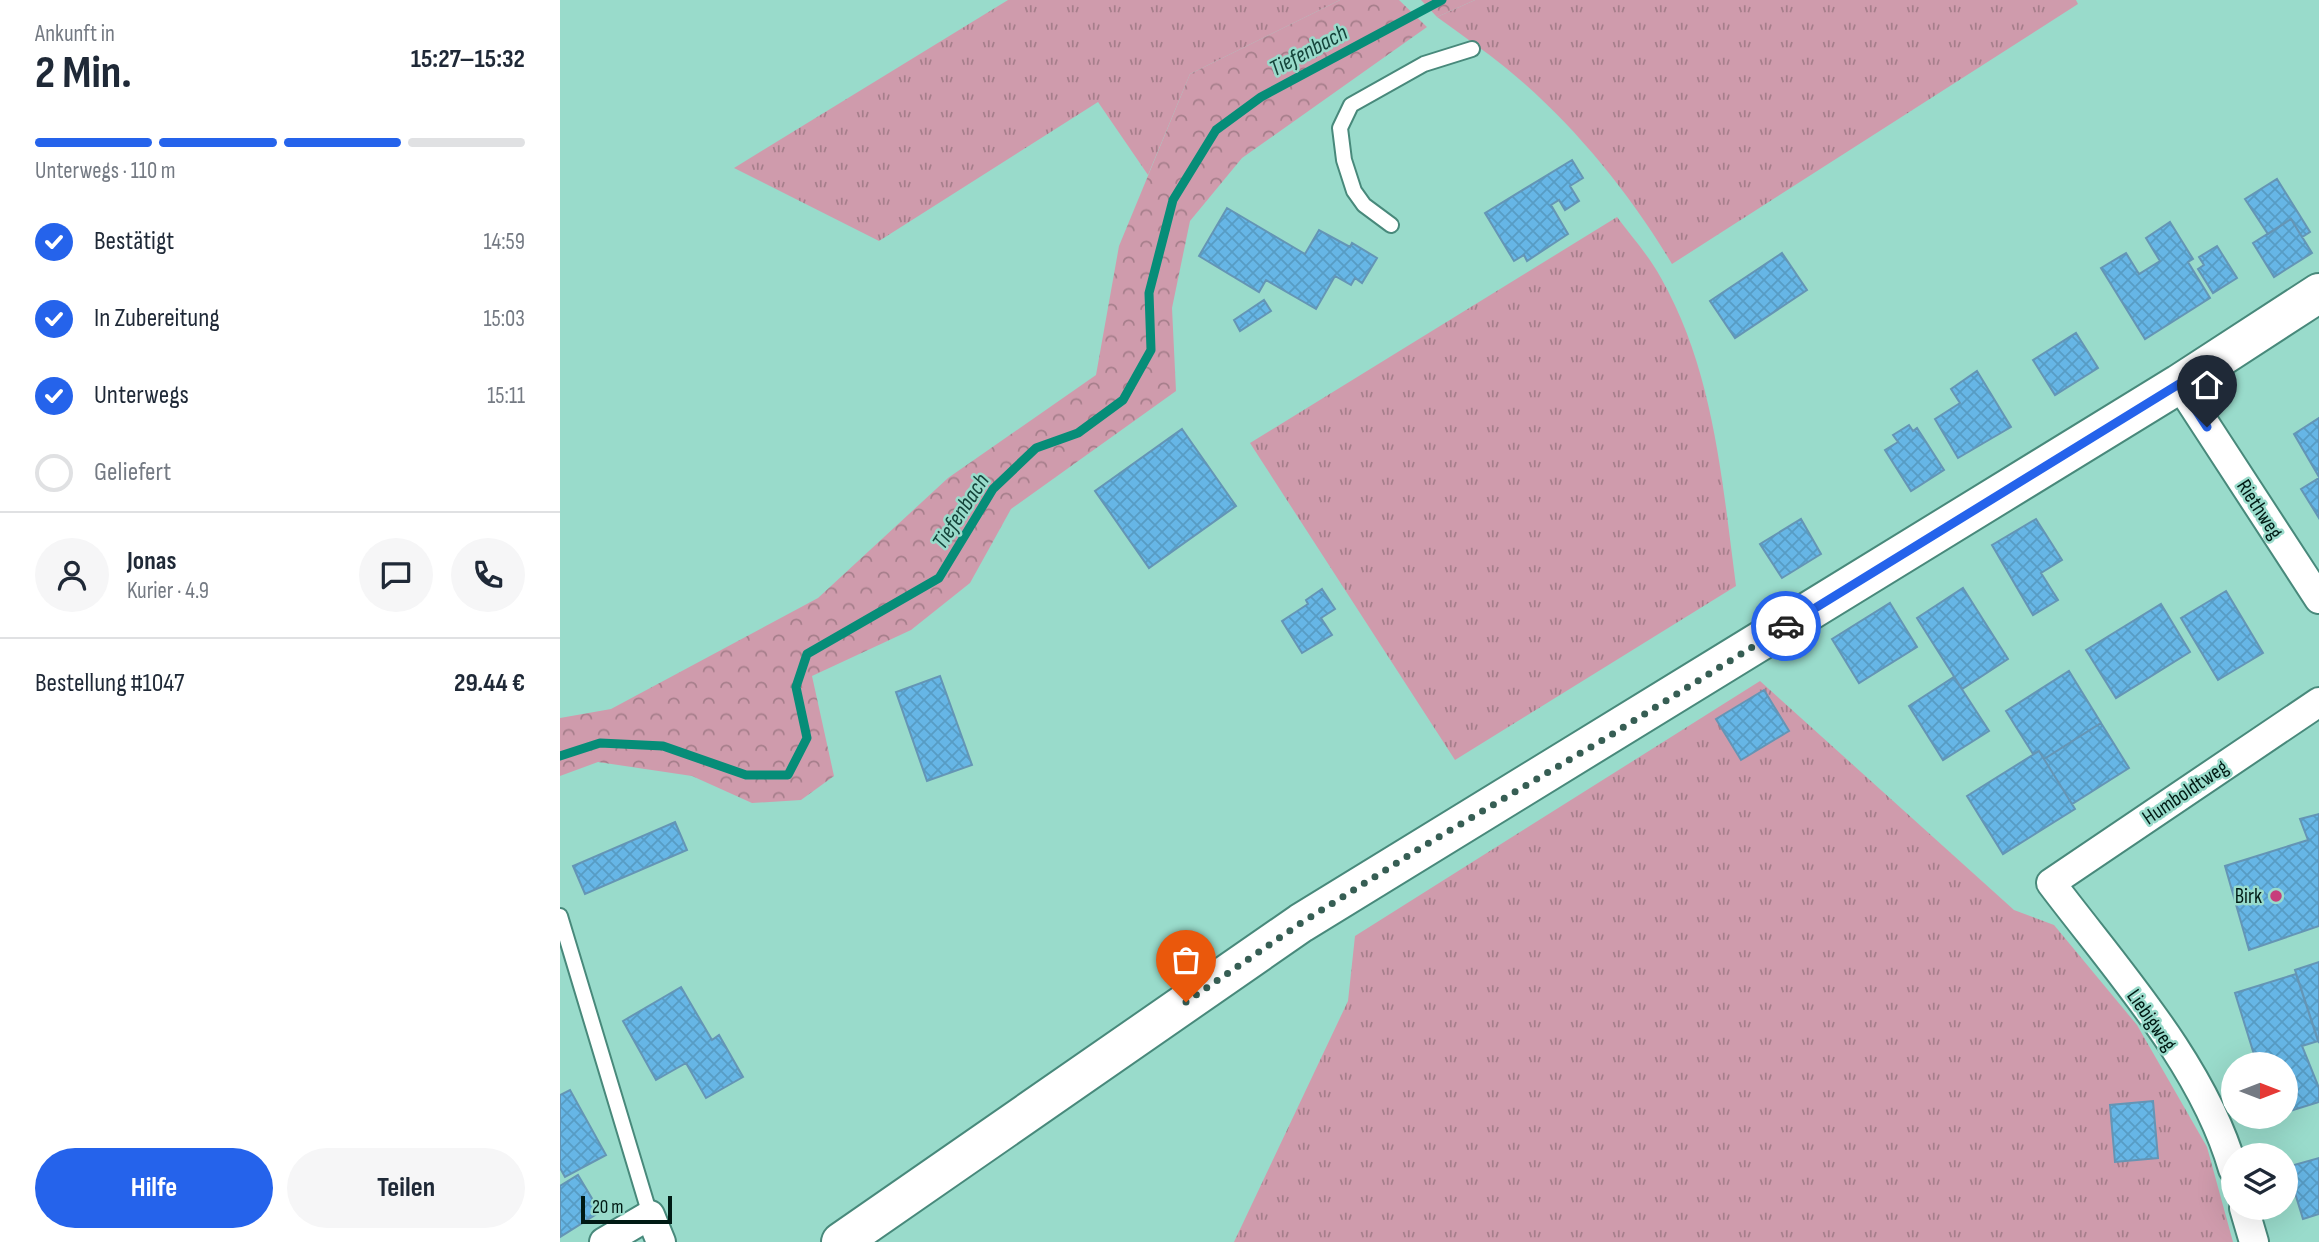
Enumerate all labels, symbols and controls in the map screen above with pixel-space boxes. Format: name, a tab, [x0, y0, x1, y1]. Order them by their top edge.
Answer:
water label: Tiefenbach	[1265, 19, 1353, 83]
text: Ankunft in	[35, 20, 115, 48]
text: 15:27–15:32	[411, 44, 525, 75]
text: 2 Min.	[35, 46, 132, 101]
text: Unterwegs · 110 m	[35, 157, 176, 185]
icon: check	[35, 223, 73, 261]
text: Bestätigt	[94, 226, 174, 257]
text: 14:59	[484, 228, 525, 256]
icon: check	[35, 300, 73, 338]
text: In Zubereitung	[94, 303, 220, 334]
text: 15:03	[484, 305, 525, 333]
pin	[2177, 355, 2237, 427]
icon: home	[2188, 366, 2226, 404]
icon: check	[35, 377, 73, 415]
text: Unterwegs	[94, 380, 189, 411]
text: 15:11	[487, 382, 525, 410]
text: Geliefert	[94, 457, 171, 488]
water label: Tiefenbach	[926, 468, 996, 555]
street label: Riethweg	[2231, 475, 2288, 544]
button: person	[35, 538, 109, 612]
button: chat	[359, 538, 433, 612]
button: phone	[451, 538, 525, 612]
text: Jonas	[127, 546, 176, 577]
text: Kurier · 4.9	[127, 577, 209, 605]
courier	[1751, 591, 1821, 661]
icon: car	[1767, 607, 1805, 645]
text: Bestellung #1047	[35, 668, 184, 699]
text: 29.44 €	[454, 668, 525, 699]
street label: Humboldtweg	[2138, 755, 2233, 830]
place label: Birk	[2235, 884, 2262, 909]
marker: Birk	[2268, 888, 2284, 904]
pin	[1156, 930, 1216, 1002]
icon: bag	[1167, 941, 1205, 979]
street label: Liebigweg	[2121, 985, 2182, 1056]
north arrow	[2221, 1052, 2298, 1129]
map controls	[2221, 1052, 2298, 1220]
button: layers	[2221, 1143, 2298, 1220]
button: Hilfe	[35, 1148, 273, 1228]
button: Teilen	[287, 1148, 525, 1228]
scale bar	[581, 1193, 672, 1225]
text: 20 m	[592, 1196, 624, 1219]

